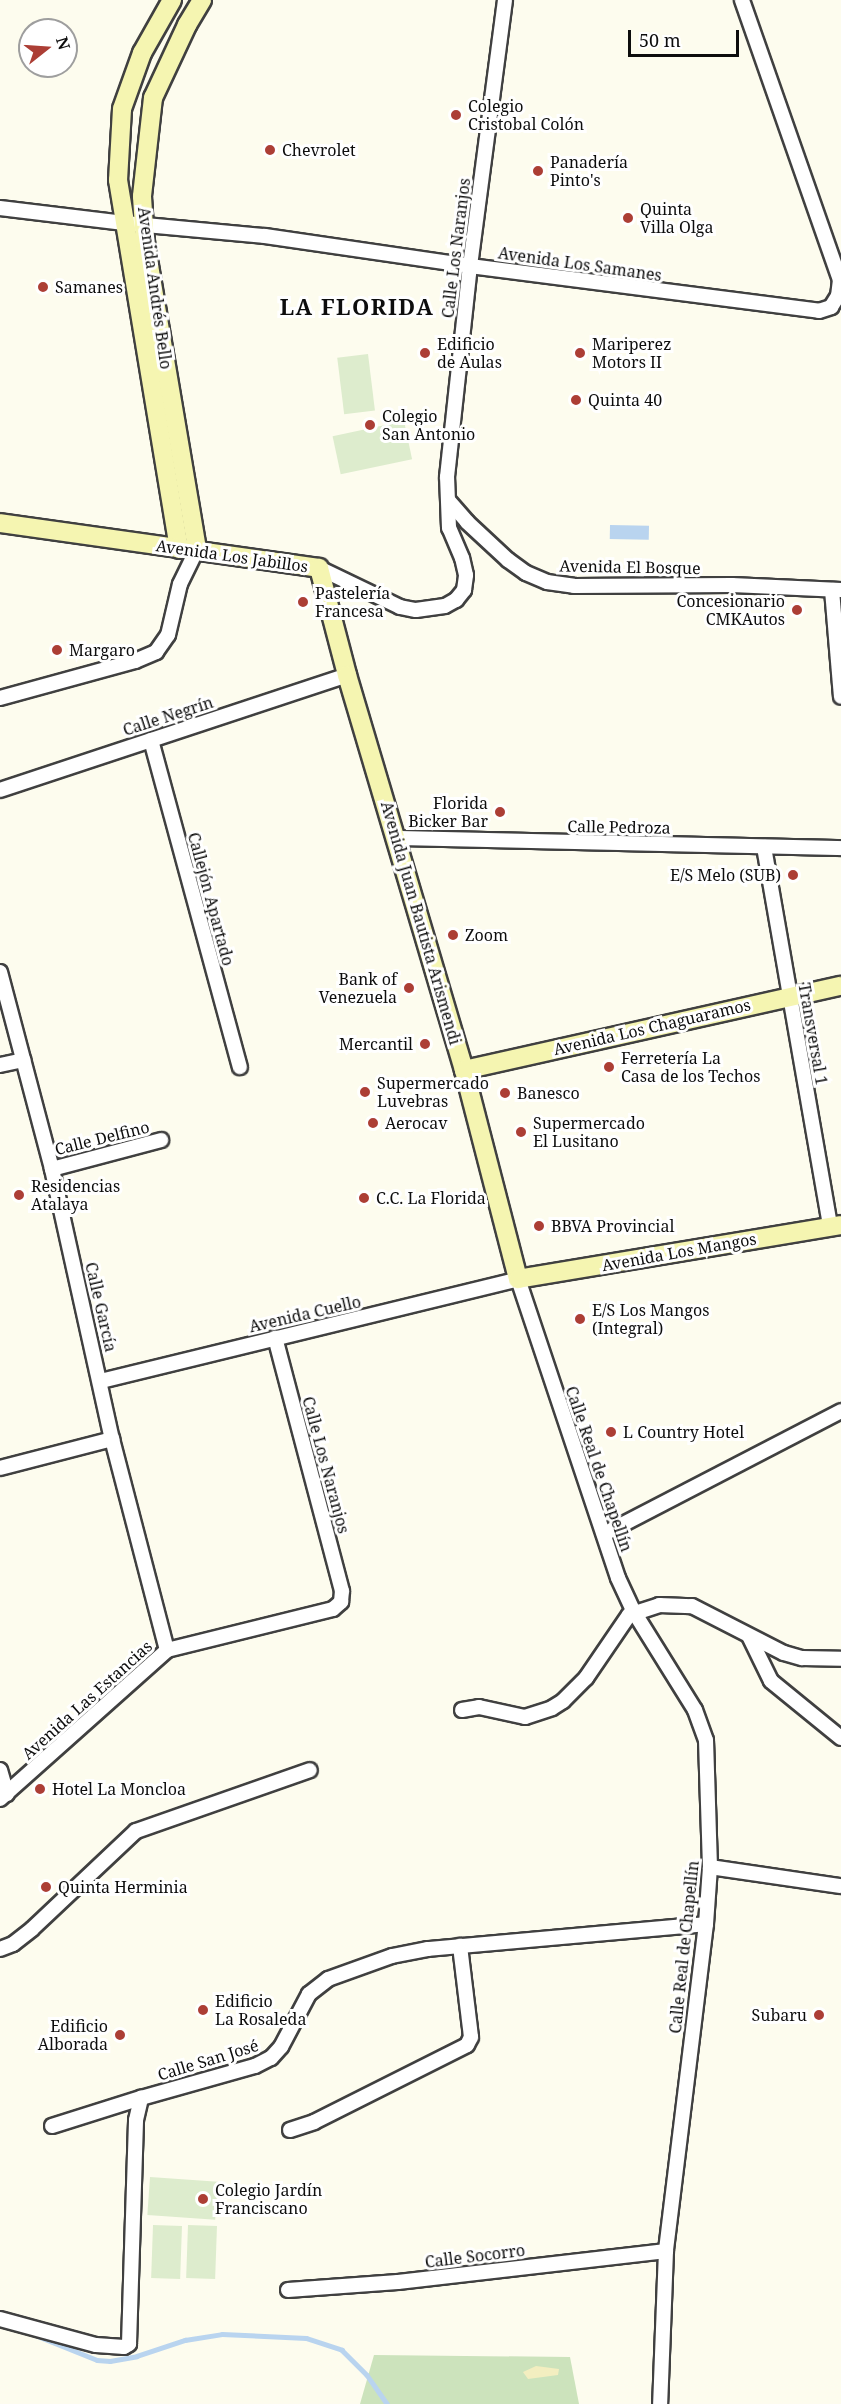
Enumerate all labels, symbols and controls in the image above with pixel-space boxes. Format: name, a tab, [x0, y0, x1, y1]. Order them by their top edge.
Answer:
north arrow	[18, 18, 78, 78]
scale bar	[631, 18, 742, 56]
text: 50 m	[639, 28, 681, 52]
text: N	[51, 34, 76, 53]
place label: Colegio Cristobal Colón	[468, 96, 584, 134]
marker: Colegio Cristobal Colón	[449, 108, 463, 122]
place label: Chevrolet	[282, 140, 356, 160]
marker: Chevrolet	[263, 143, 277, 157]
place label: Panadería Pinto's	[550, 152, 628, 190]
marker: Panadería Pinto's	[531, 164, 545, 178]
street label: Calle Los Naranjos	[438, 177, 474, 319]
place label: Quinta Villa Olga	[640, 199, 713, 237]
street label: Avenida Andrés Bello	[134, 206, 176, 370]
marker: Quinta Villa Olga	[621, 211, 635, 225]
street label: Avenida Los Samanes	[497, 243, 663, 285]
place label: Samanes	[55, 277, 123, 297]
marker: Samanes	[36, 280, 50, 294]
district label: LA FLORIDA	[280, 294, 434, 320]
place label: Edificio de Aulas	[437, 334, 502, 372]
place label: Mariperez Motors II	[592, 334, 671, 372]
marker: Edificio de Aulas	[418, 346, 432, 360]
marker: Mariperez Motors II	[573, 346, 587, 360]
place label: Quinta 40	[588, 390, 662, 410]
marker: Quinta 40	[569, 393, 583, 407]
place label: Colegio San Antonio	[382, 406, 475, 444]
marker: Colegio San Antonio	[363, 418, 377, 432]
street label: Avenida Los Jabillos	[155, 536, 309, 576]
street label: Avenida El Bosque	[559, 556, 701, 578]
place label: Pastelería Francesa	[315, 583, 390, 621]
place label: Concesionario CMKAutos	[676, 591, 785, 629]
marker: Pastelería Francesa	[296, 595, 310, 609]
marker: Concesionario CMKAutos	[790, 603, 804, 617]
place label: Margaro	[69, 640, 135, 660]
marker: Margaro	[50, 643, 64, 657]
street label: Calle Negrín	[120, 692, 216, 740]
place label: Florida Bicker Bar	[408, 793, 488, 831]
street label: Avenida Juan Bautista Arismendi	[377, 799, 465, 1047]
marker: Florida Bicker Bar	[493, 805, 507, 819]
street label: Calle Pedroza	[567, 816, 671, 838]
street label: Callejón Apartado	[184, 830, 238, 968]
place label: E/S Melo (SUB)	[670, 865, 781, 885]
marker: E/S Melo (SUB)	[786, 868, 800, 882]
place label: Zoom	[465, 925, 508, 945]
marker: Zoom	[446, 928, 460, 942]
place label: Bank of Venezuela	[319, 969, 397, 1007]
marker: Bank of Venezuela	[402, 981, 416, 995]
street label: Transversal 1	[795, 982, 831, 1086]
street label: Avenida Los Chaguaramos	[552, 995, 752, 1059]
place label: Mercantil	[339, 1034, 413, 1054]
marker: Mercantil	[418, 1037, 432, 1051]
place label: Ferretería La Casa de los Techos	[621, 1048, 760, 1086]
marker: Ferretería La Casa de los Techos	[602, 1060, 616, 1074]
place label: Supermercado Luvebras	[377, 1073, 489, 1111]
place label: Banesco	[517, 1083, 580, 1103]
marker: Supermercado Luvebras	[358, 1085, 372, 1099]
marker: Banesco	[498, 1086, 512, 1100]
place label: Aerocav	[385, 1113, 447, 1133]
place label: Supermercado El Lusitano	[533, 1113, 645, 1151]
marker: Aerocav	[366, 1116, 380, 1130]
street label: Calle Delfino	[53, 1117, 151, 1159]
marker: Supermercado El Lusitano	[514, 1125, 528, 1139]
place label: Residencias Atalaya	[31, 1176, 120, 1214]
marker: Residencias Atalaya	[12, 1188, 26, 1202]
place label: C.C. La Florida	[376, 1188, 486, 1208]
marker: C.C. La Florida	[357, 1191, 371, 1205]
place label: BBVA Provincial	[551, 1216, 674, 1236]
marker: BBVA Provincial	[532, 1219, 546, 1233]
street label: Avenida Los Mangos	[600, 1229, 758, 1275]
street label: Calle García	[81, 1260, 121, 1354]
street label: Avenida Cuello	[247, 1292, 363, 1336]
place label: E/S Los Mangos (Integral)	[592, 1300, 709, 1338]
marker: E/S Los Mangos (Integral)	[573, 1312, 587, 1326]
street label: Calle Real de Chapellín	[562, 1384, 636, 1554]
street label: Calle Los Naranjos	[298, 1394, 354, 1536]
place label: L Country Hotel	[623, 1422, 744, 1442]
marker: L Country Hotel	[604, 1425, 618, 1439]
street label: Avenida Las Estancias	[18, 1637, 156, 1763]
place label: Hotel La Moncloa	[52, 1779, 186, 1799]
marker: Hotel La Moncloa	[33, 1782, 47, 1796]
street label: Calle Real de Chapellín	[665, 1860, 703, 2034]
place label: Quinta Herminia	[58, 1877, 188, 1897]
marker: Quinta Herminia	[39, 1880, 53, 1894]
place label: Edificio La Rosaleda	[215, 1991, 306, 2029]
marker: Edificio La Rosaleda	[196, 2003, 210, 2017]
place label: Subaru	[752, 2005, 807, 2025]
marker: Subaru	[812, 2008, 826, 2022]
place label: Edificio Alborada	[38, 2016, 108, 2054]
marker: Edificio Alborada	[113, 2028, 127, 2042]
street label: Calle San José	[155, 2036, 261, 2084]
place label: Colegio Jardín Franciscano	[215, 2180, 322, 2218]
marker: Colegio Jardín Franciscano	[196, 2192, 210, 2206]
street label: Calle Socorro	[424, 2240, 526, 2272]

